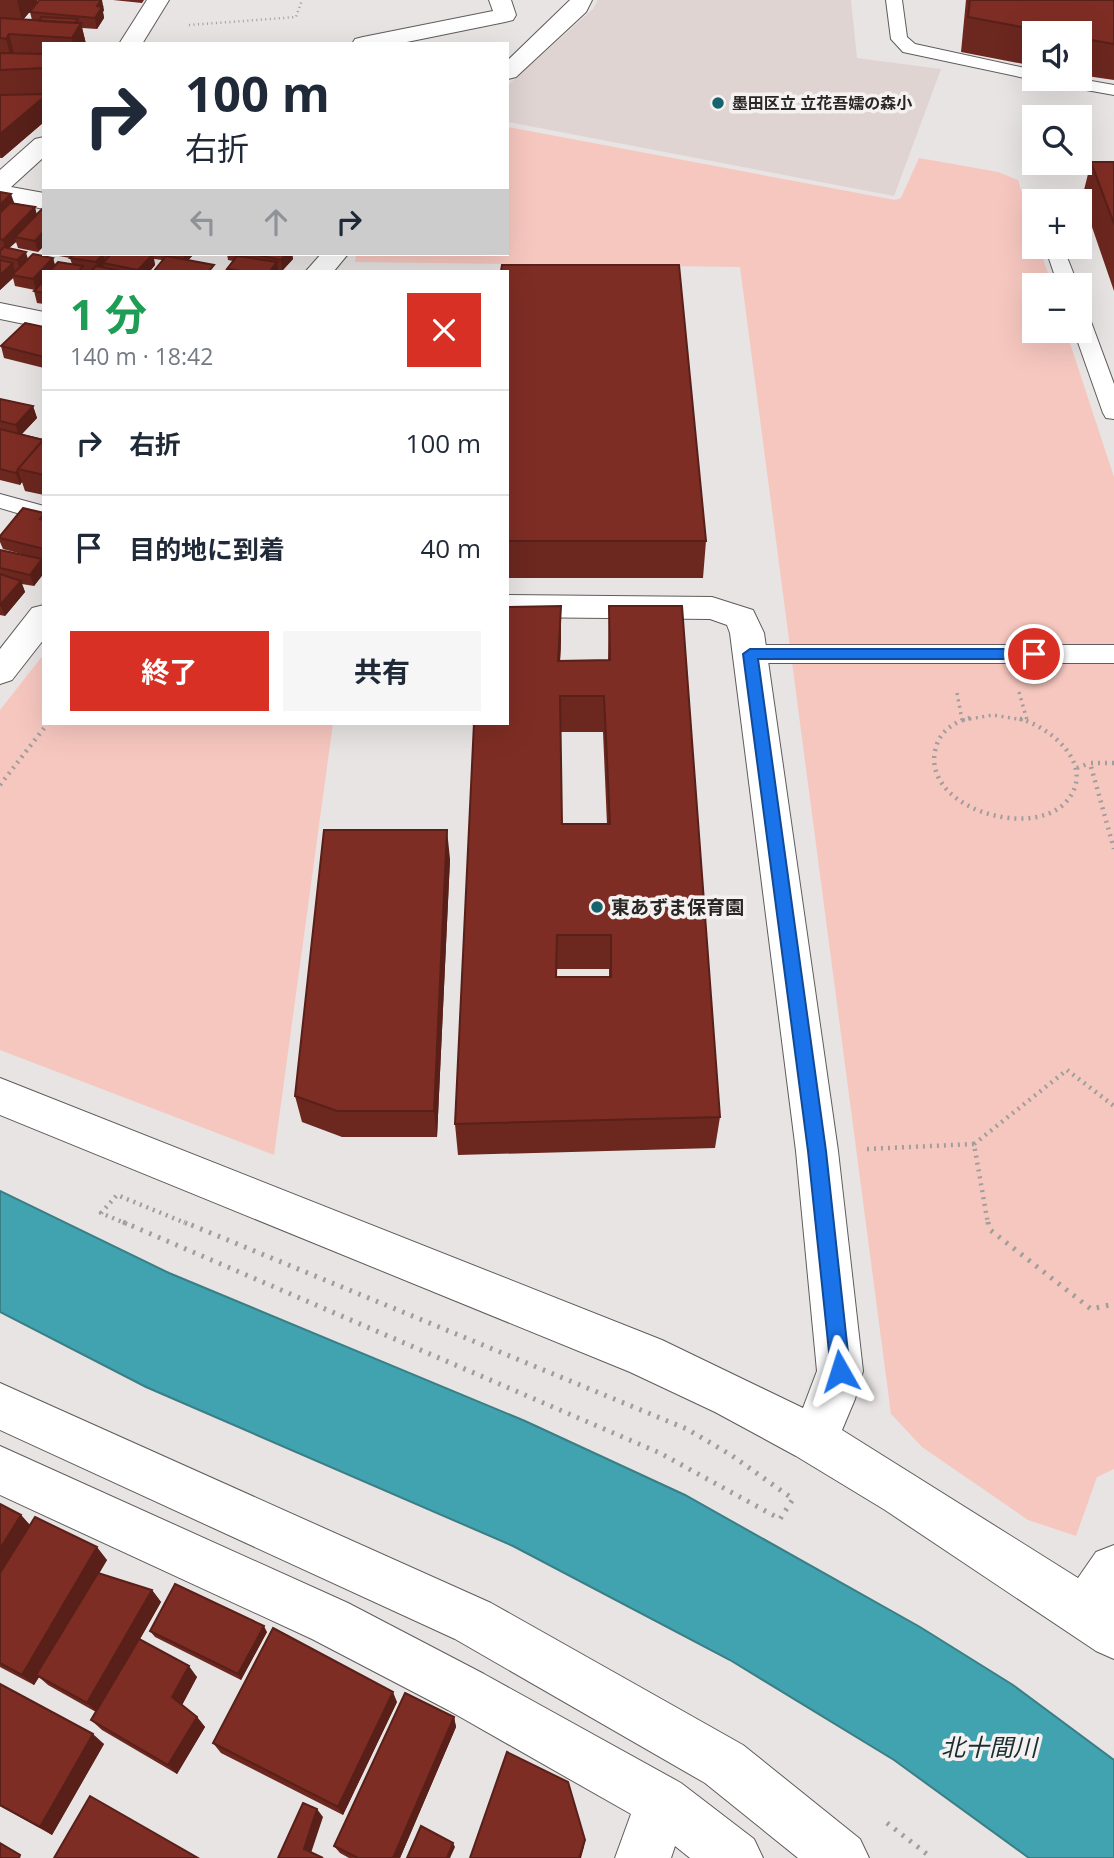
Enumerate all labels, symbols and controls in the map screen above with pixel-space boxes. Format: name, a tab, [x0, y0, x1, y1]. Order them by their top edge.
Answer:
map controls	[1022, 21, 1092, 343]
button: sound	[1022, 21, 1092, 91]
text: 100 m	[185, 60, 330, 126]
icon: right	[70, 70, 161, 161]
place label: 墨田区立 立花吾嬬の森小	[732, 92, 912, 114]
marker: 墨田区立 立花吾嬬の森小	[710, 95, 726, 111]
button: search	[1022, 105, 1092, 175]
text: 右折	[185, 126, 249, 169]
button: +	[1022, 189, 1092, 259]
icon: left	[184, 203, 222, 241]
icon: ahead	[257, 203, 295, 241]
icon: right	[330, 203, 368, 241]
button: −	[1022, 273, 1092, 343]
text: 1 分	[70, 285, 147, 342]
button: close	[407, 293, 481, 367]
text: 140 m · 18:42	[70, 340, 213, 372]
icon: right	[70, 424, 108, 462]
text: 100 m	[406, 425, 481, 461]
text: 右折	[129, 426, 181, 462]
icon: arrive	[70, 529, 108, 567]
text: 40 m	[420, 530, 481, 566]
text: 目的地に到着	[129, 531, 285, 567]
pin	[1004, 624, 1064, 684]
button: 終了	[70, 631, 269, 711]
button: 共有	[283, 631, 481, 711]
icon: arrive	[1015, 635, 1053, 673]
place label: 東あずま保育園	[611, 894, 744, 920]
marker: 東あずま保育園	[589, 899, 605, 915]
position arrow	[803, 1334, 877, 1408]
water label: 北十間川	[941, 1730, 1040, 1763]

